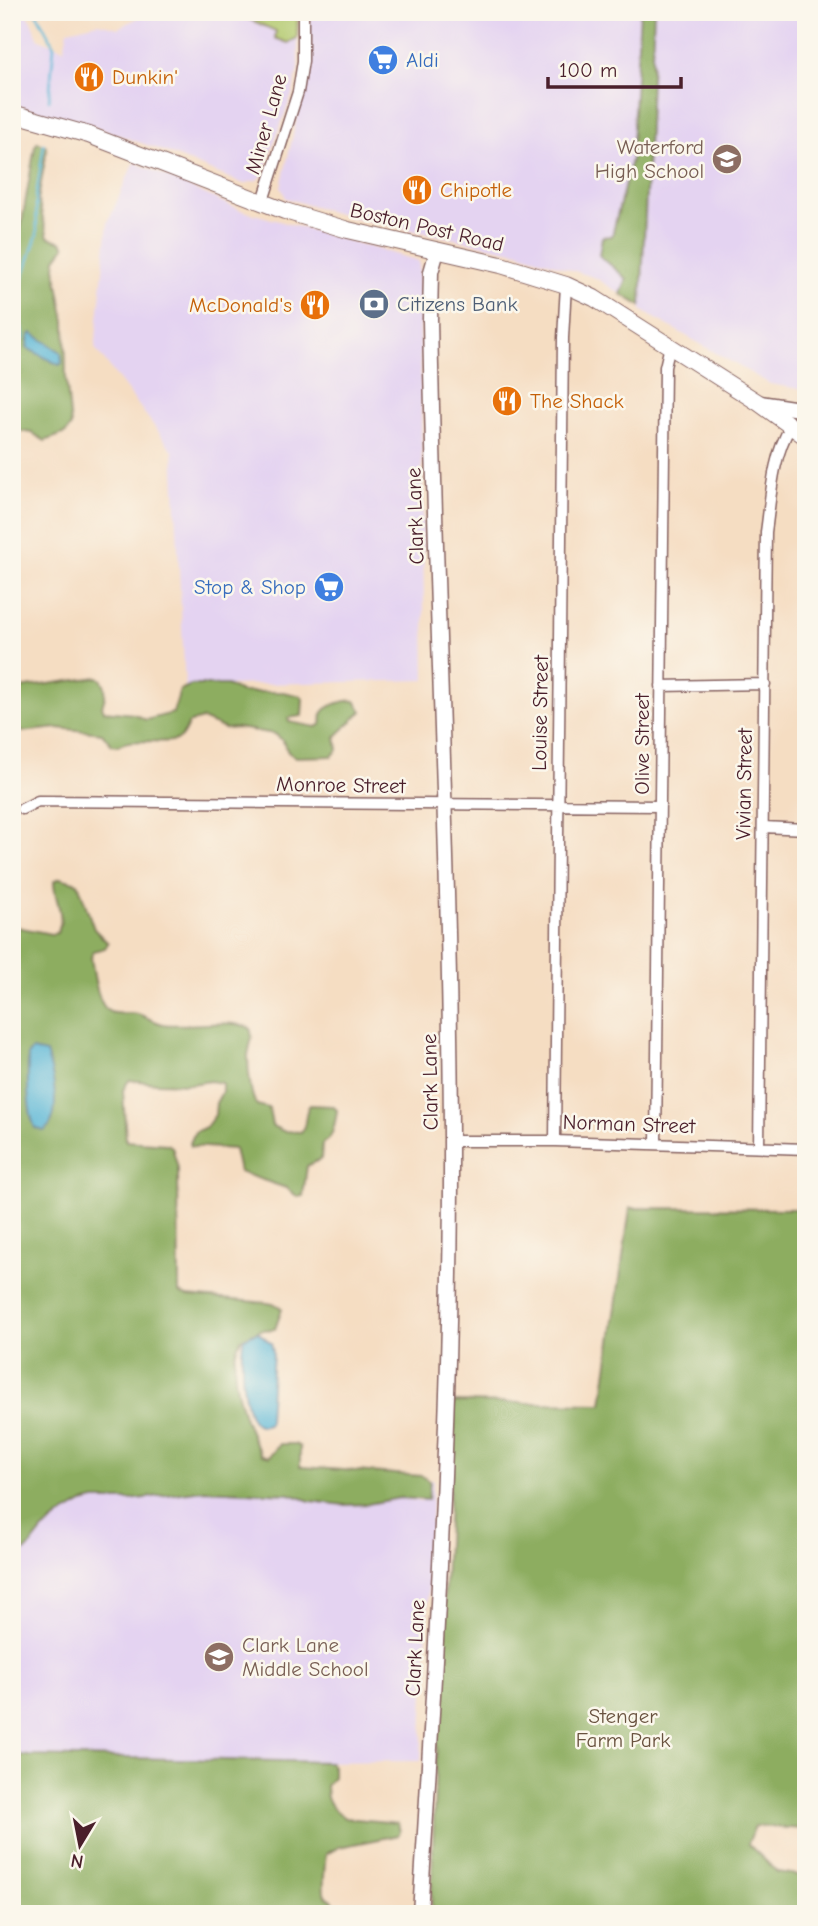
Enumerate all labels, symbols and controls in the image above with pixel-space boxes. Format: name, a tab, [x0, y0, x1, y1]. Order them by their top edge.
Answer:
supermarket icon: Aldi	[366, 43, 400, 77]
scale bar	[548, 46, 682, 90]
place label: Aldi	[406, 48, 439, 72]
text: 100 m	[559, 58, 617, 82]
restaurant icon: Dunkin'	[72, 60, 106, 94]
place label: Dunkin'	[112, 65, 178, 89]
street label: Miner Lane	[240, 71, 292, 177]
place label: Waterford High School	[595, 135, 704, 183]
school or university icon: Waterford High School	[710, 142, 744, 176]
restaurant icon: Chipotle	[400, 173, 434, 207]
place label: Chipotle	[440, 178, 512, 202]
street label: Boston Post Road	[348, 198, 506, 256]
bank icon: Citizens Bank	[357, 287, 391, 321]
restaurant icon: McDonald's	[298, 288, 332, 322]
place label: Citizens Bank	[397, 292, 518, 316]
place label: McDonald's	[189, 293, 292, 317]
restaurant icon: The Shack	[490, 384, 524, 418]
place label: The Shack	[530, 389, 624, 413]
street label: Clark Lane	[401, 467, 429, 565]
supermarket icon: Stop & Shop	[312, 570, 346, 604]
place label: Stop & Shop	[194, 575, 306, 599]
street label: Louise Street	[527, 654, 553, 771]
street label: Olive Street	[630, 692, 654, 795]
street label: Vivian Street	[731, 727, 757, 840]
street label: Monroe Street	[276, 772, 407, 798]
street label: Clark Lane	[417, 1033, 443, 1131]
street label: Norman Street	[562, 1110, 697, 1138]
street label: Clark Lane	[400, 1599, 430, 1697]
place label: Clark Lane Middle School	[242, 1633, 369, 1681]
school or university icon: Clark Lane Middle School	[202, 1640, 236, 1674]
park label: Stenger Farm Park	[576, 1704, 670, 1752]
north arrow	[46, 1811, 116, 1881]
text: N	[69, 1849, 85, 1873]

